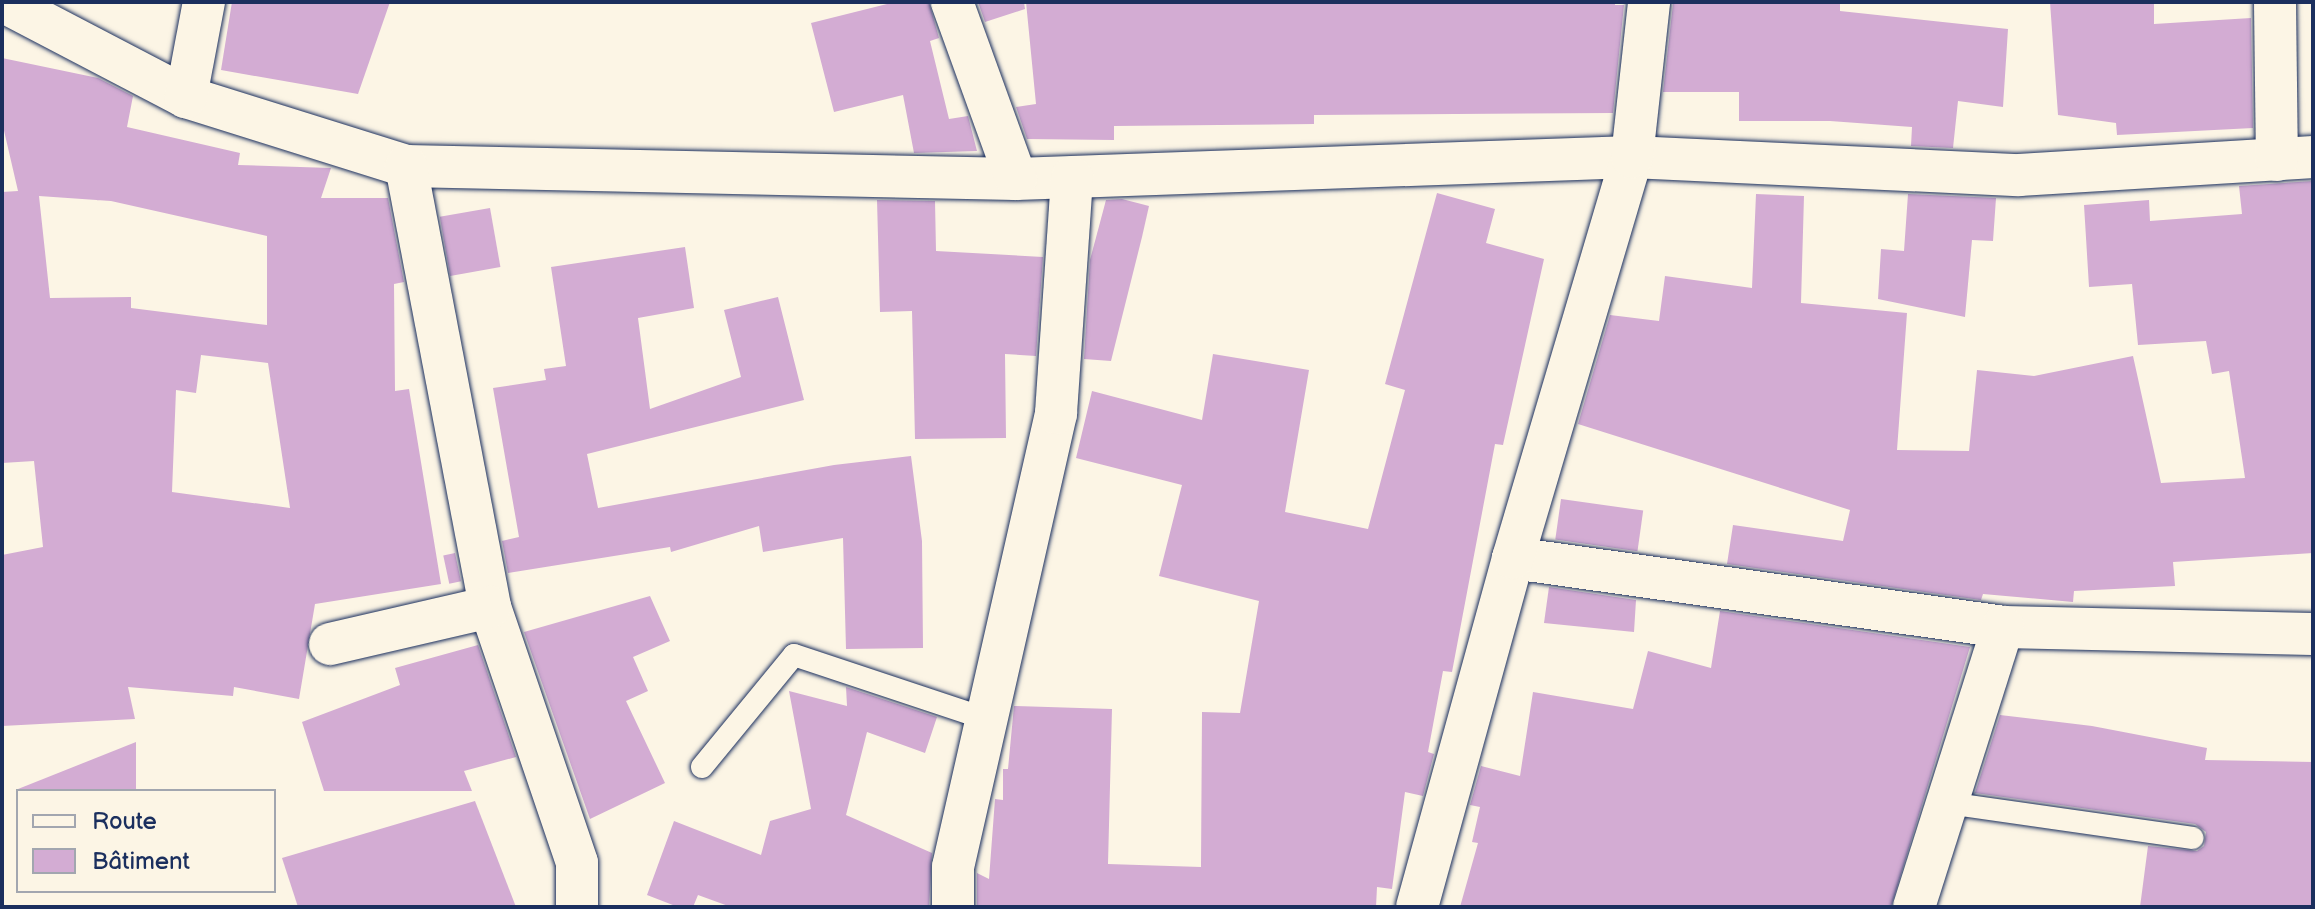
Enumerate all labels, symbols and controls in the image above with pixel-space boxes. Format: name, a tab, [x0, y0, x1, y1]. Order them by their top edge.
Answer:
legend	[16, 789, 276, 893]
text: Route	[92, 807, 157, 836]
text: Bâtiment	[92, 847, 190, 876]

